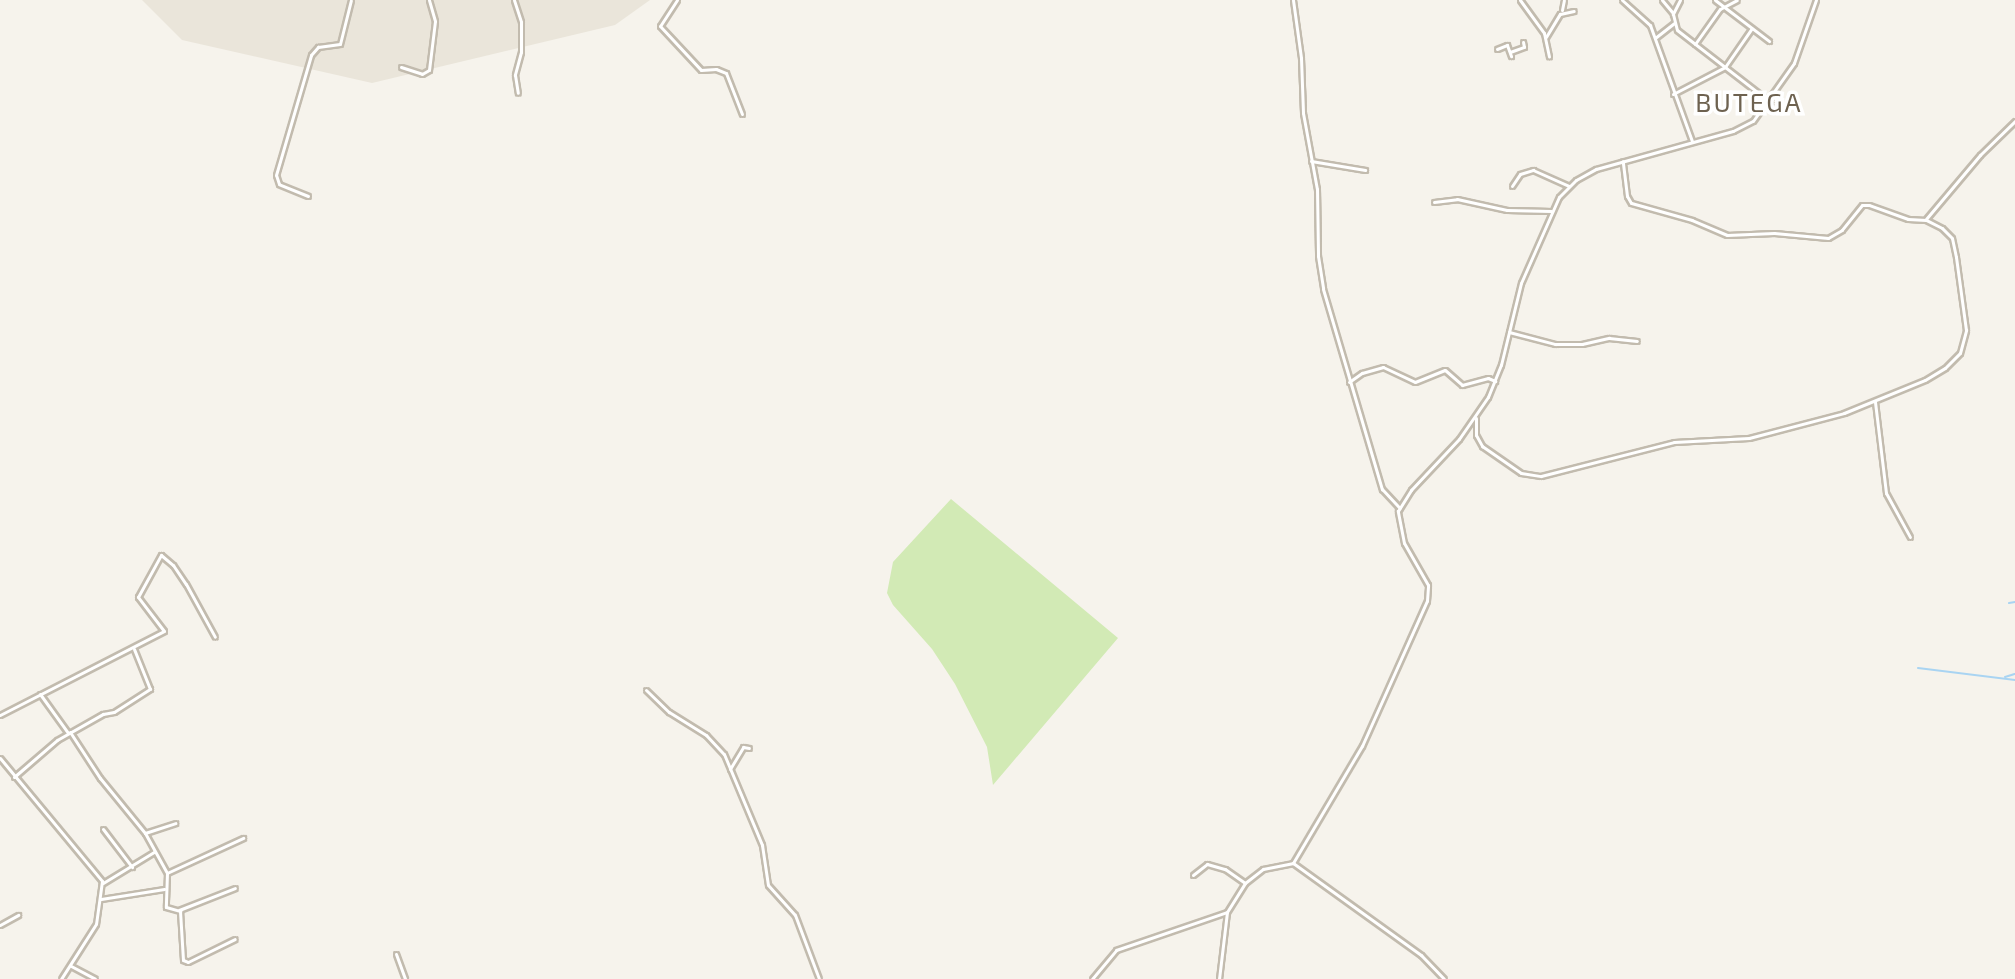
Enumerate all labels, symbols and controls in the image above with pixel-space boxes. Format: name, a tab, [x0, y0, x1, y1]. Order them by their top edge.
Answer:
district label: BUTEGA	[1695, 86, 1803, 118]

